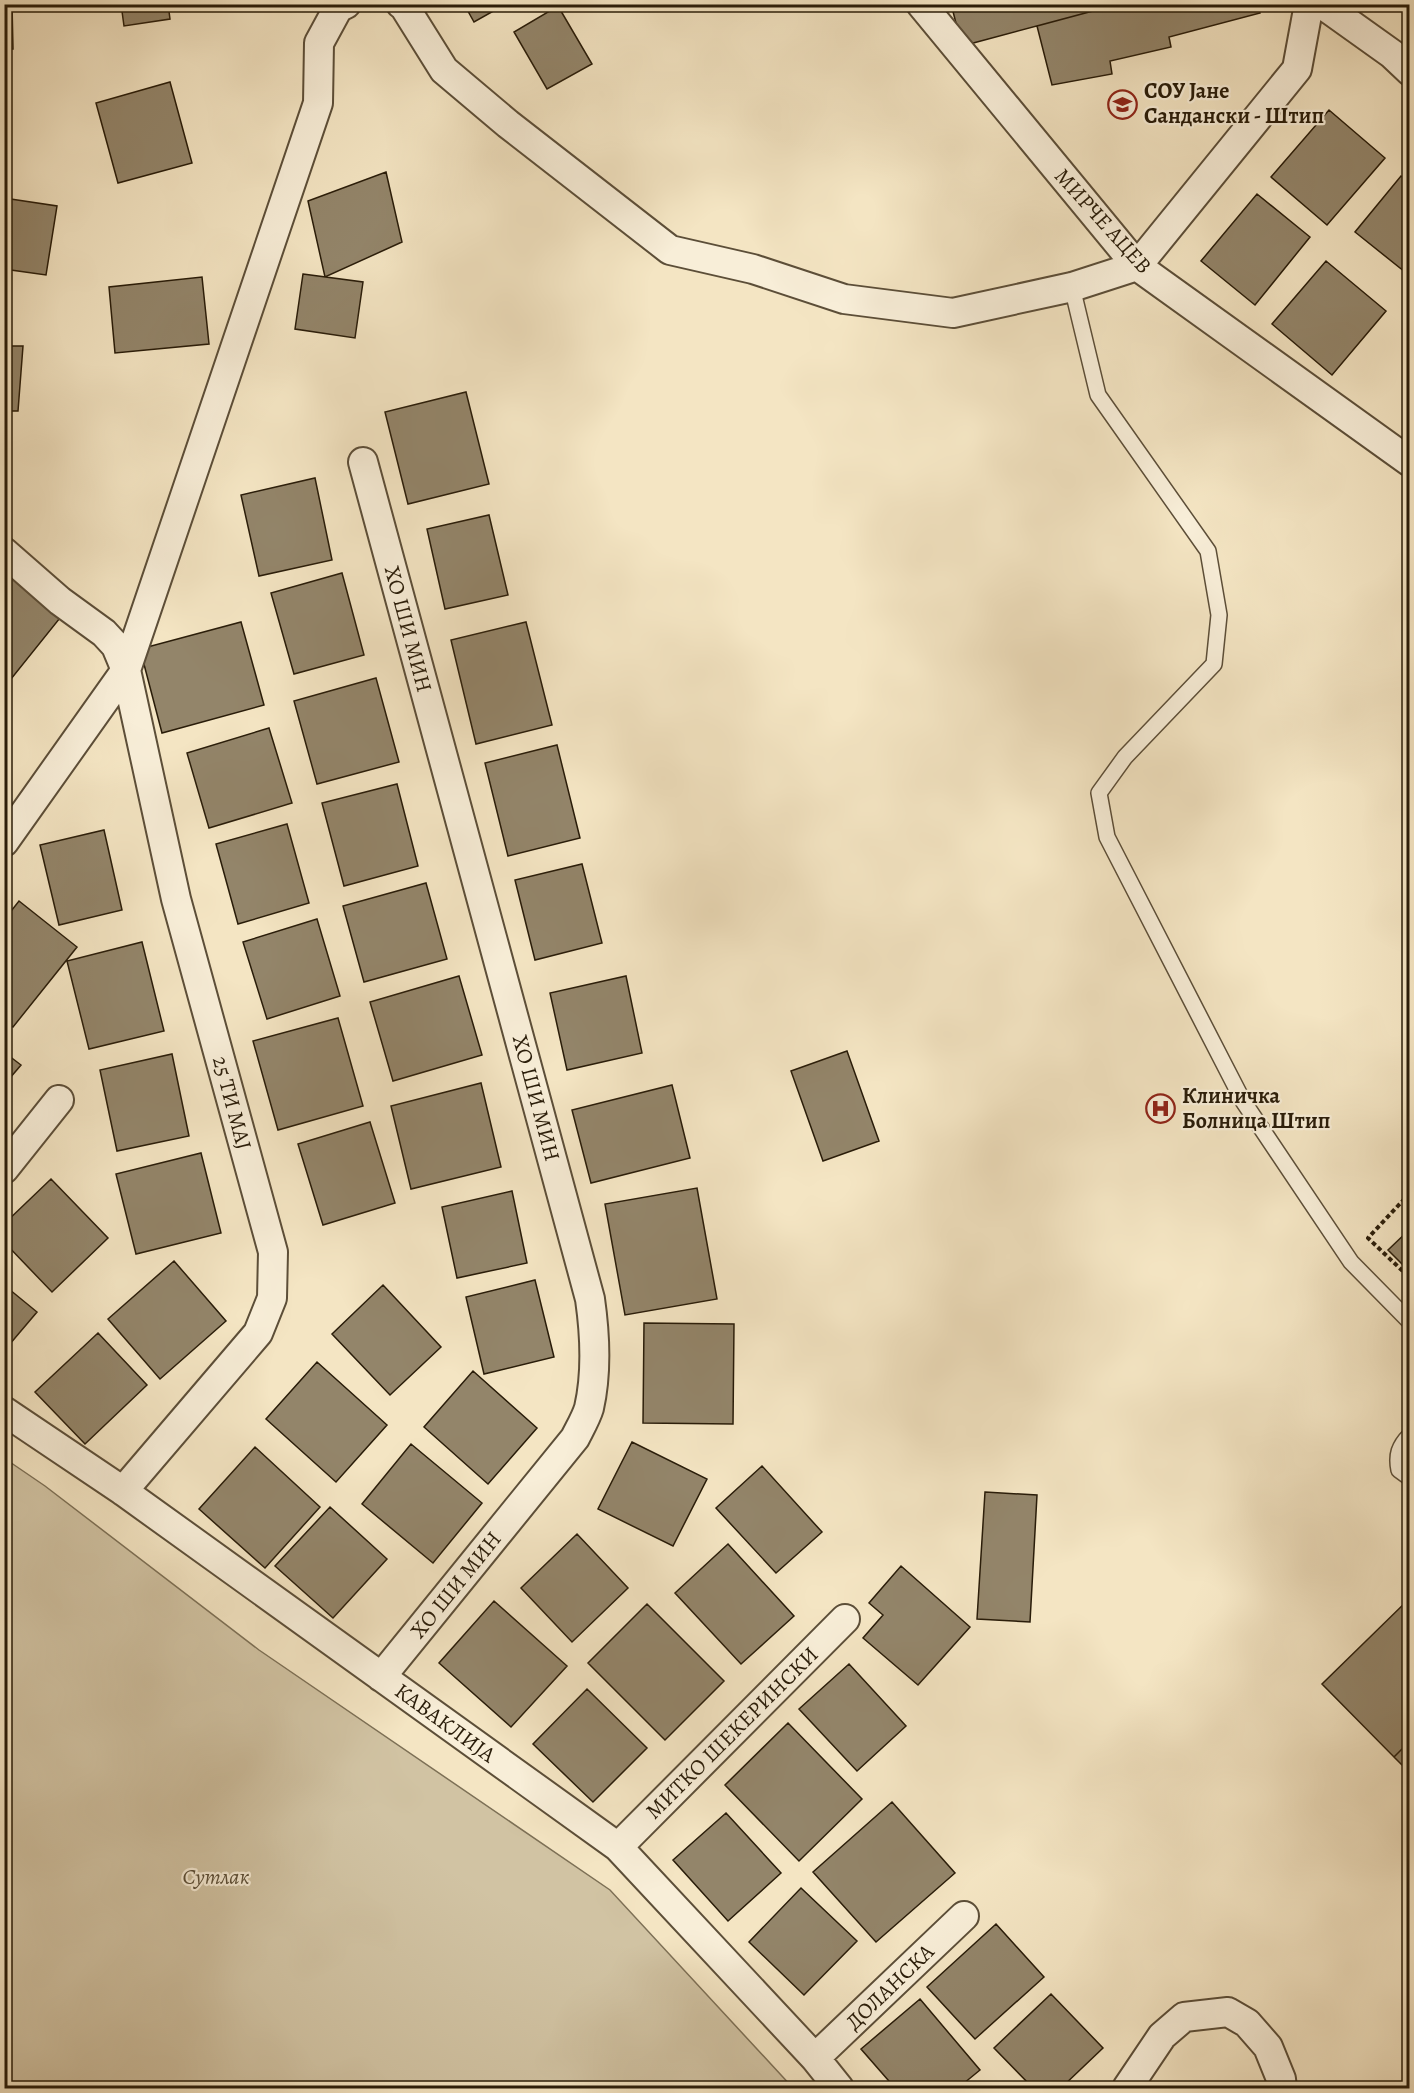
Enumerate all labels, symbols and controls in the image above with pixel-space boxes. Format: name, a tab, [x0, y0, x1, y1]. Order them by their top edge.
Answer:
place label: СОУ Јане Сандански - Штип	[1144, 76, 1324, 131]
school or university icon: СОУ Јане Сандански - Штип	[1107, 88, 1139, 120]
street label: МИРЧЕ АЦЕВ	[1048, 162, 1158, 280]
street label: ХО ШИ МИН	[377, 562, 439, 696]
street label: ХО ШИ МИН	[505, 1031, 567, 1165]
street label: 25 ТИ МАЈ	[205, 1053, 259, 1153]
place label: Клиничка Болница Штип	[1182, 1081, 1331, 1136]
hospital icon: Клиничка Болница Штип	[1145, 1093, 1177, 1125]
street label: ХО ШИ МИН	[404, 1525, 508, 1645]
street label: МИТКО ШЕКЕРИНСКИ	[639, 1640, 825, 1826]
street label: КАВАКЛИЈА	[388, 1676, 502, 1770]
park label: Сутлак	[183, 1862, 250, 1892]
street label: ДОЛАНСКА	[839, 1936, 942, 2037]

